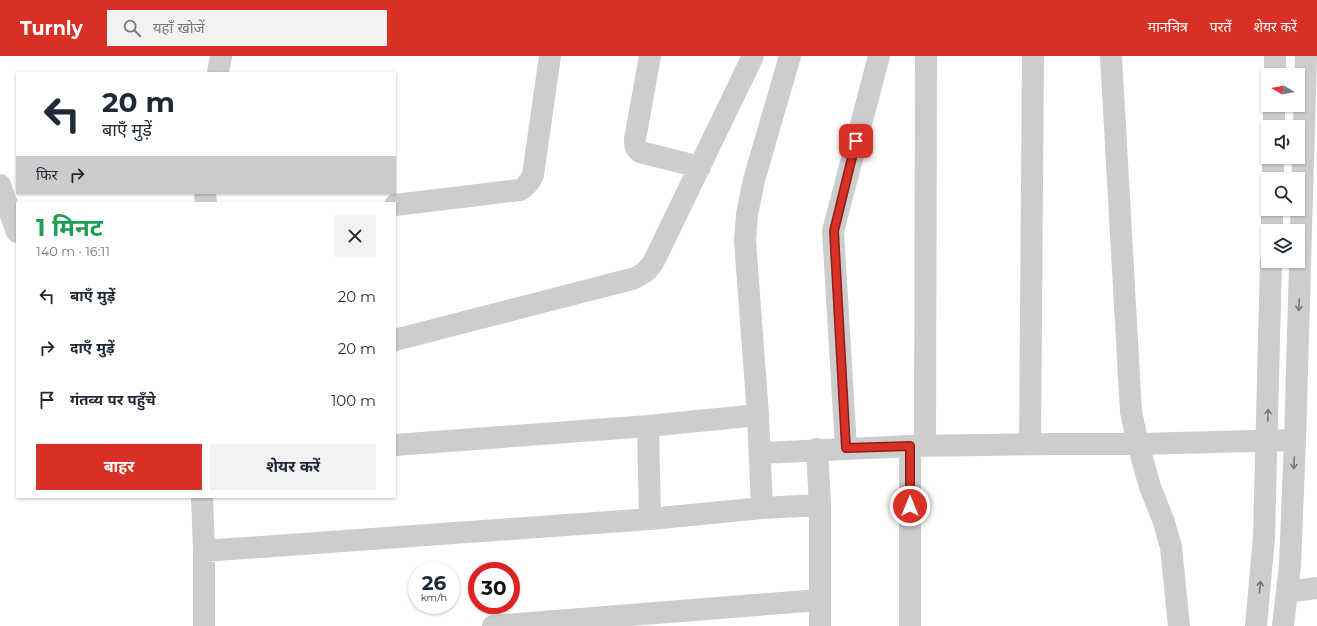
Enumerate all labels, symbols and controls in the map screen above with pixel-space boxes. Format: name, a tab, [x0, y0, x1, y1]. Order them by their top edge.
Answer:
search box	[107, 10, 387, 46]
text: Turnly	[20, 17, 83, 40]
icon: search	[121, 17, 143, 39]
text: यहाँ खोजें	[153, 18, 205, 37]
text: मानचित्र	[1148, 18, 1188, 36]
text: परतें	[1210, 18, 1231, 36]
text: शेयर करें	[1253, 18, 1297, 36]
north arrow	[1261, 68, 1305, 112]
map controls	[1261, 68, 1305, 268]
text: 20 m	[102, 85, 175, 119]
icon: left	[36, 88, 88, 140]
text: बाएँ मुड़ें	[102, 119, 152, 141]
button: sound	[1261, 120, 1305, 164]
pin	[839, 124, 873, 158]
icon: arrive	[845, 130, 867, 152]
icon: right	[66, 164, 88, 186]
text: फिर	[36, 165, 58, 184]
button: search	[1261, 172, 1305, 216]
text: 1 मिनट	[36, 213, 103, 242]
button: close	[334, 215, 376, 257]
button: layers	[1261, 224, 1305, 268]
text: 140 m · 16:11	[36, 243, 110, 259]
icon: left	[36, 285, 58, 307]
text: बाएँ मुड़ें	[70, 286, 115, 305]
text: 20 m	[338, 287, 376, 306]
one-way arrow	[1296, 298, 1303, 311]
icon: right	[36, 337, 58, 359]
text: दाएँ मुड़ें	[70, 338, 115, 357]
text: 20 m	[338, 339, 376, 358]
icon: arrive	[36, 389, 58, 411]
text: गंतव्य पर पहुँचे	[70, 390, 156, 409]
text: 100 m	[331, 391, 376, 410]
one-way arrow	[1264, 409, 1272, 422]
button: बाहर	[36, 444, 202, 490]
button: शेयर करें	[210, 444, 376, 490]
one-way arrow	[1291, 456, 1298, 469]
position arrow	[889, 485, 931, 527]
speed limit sign: 30	[468, 562, 520, 614]
text: 26	[422, 571, 446, 595]
one-way arrow	[1256, 581, 1263, 594]
text: km/h	[421, 591, 447, 604]

